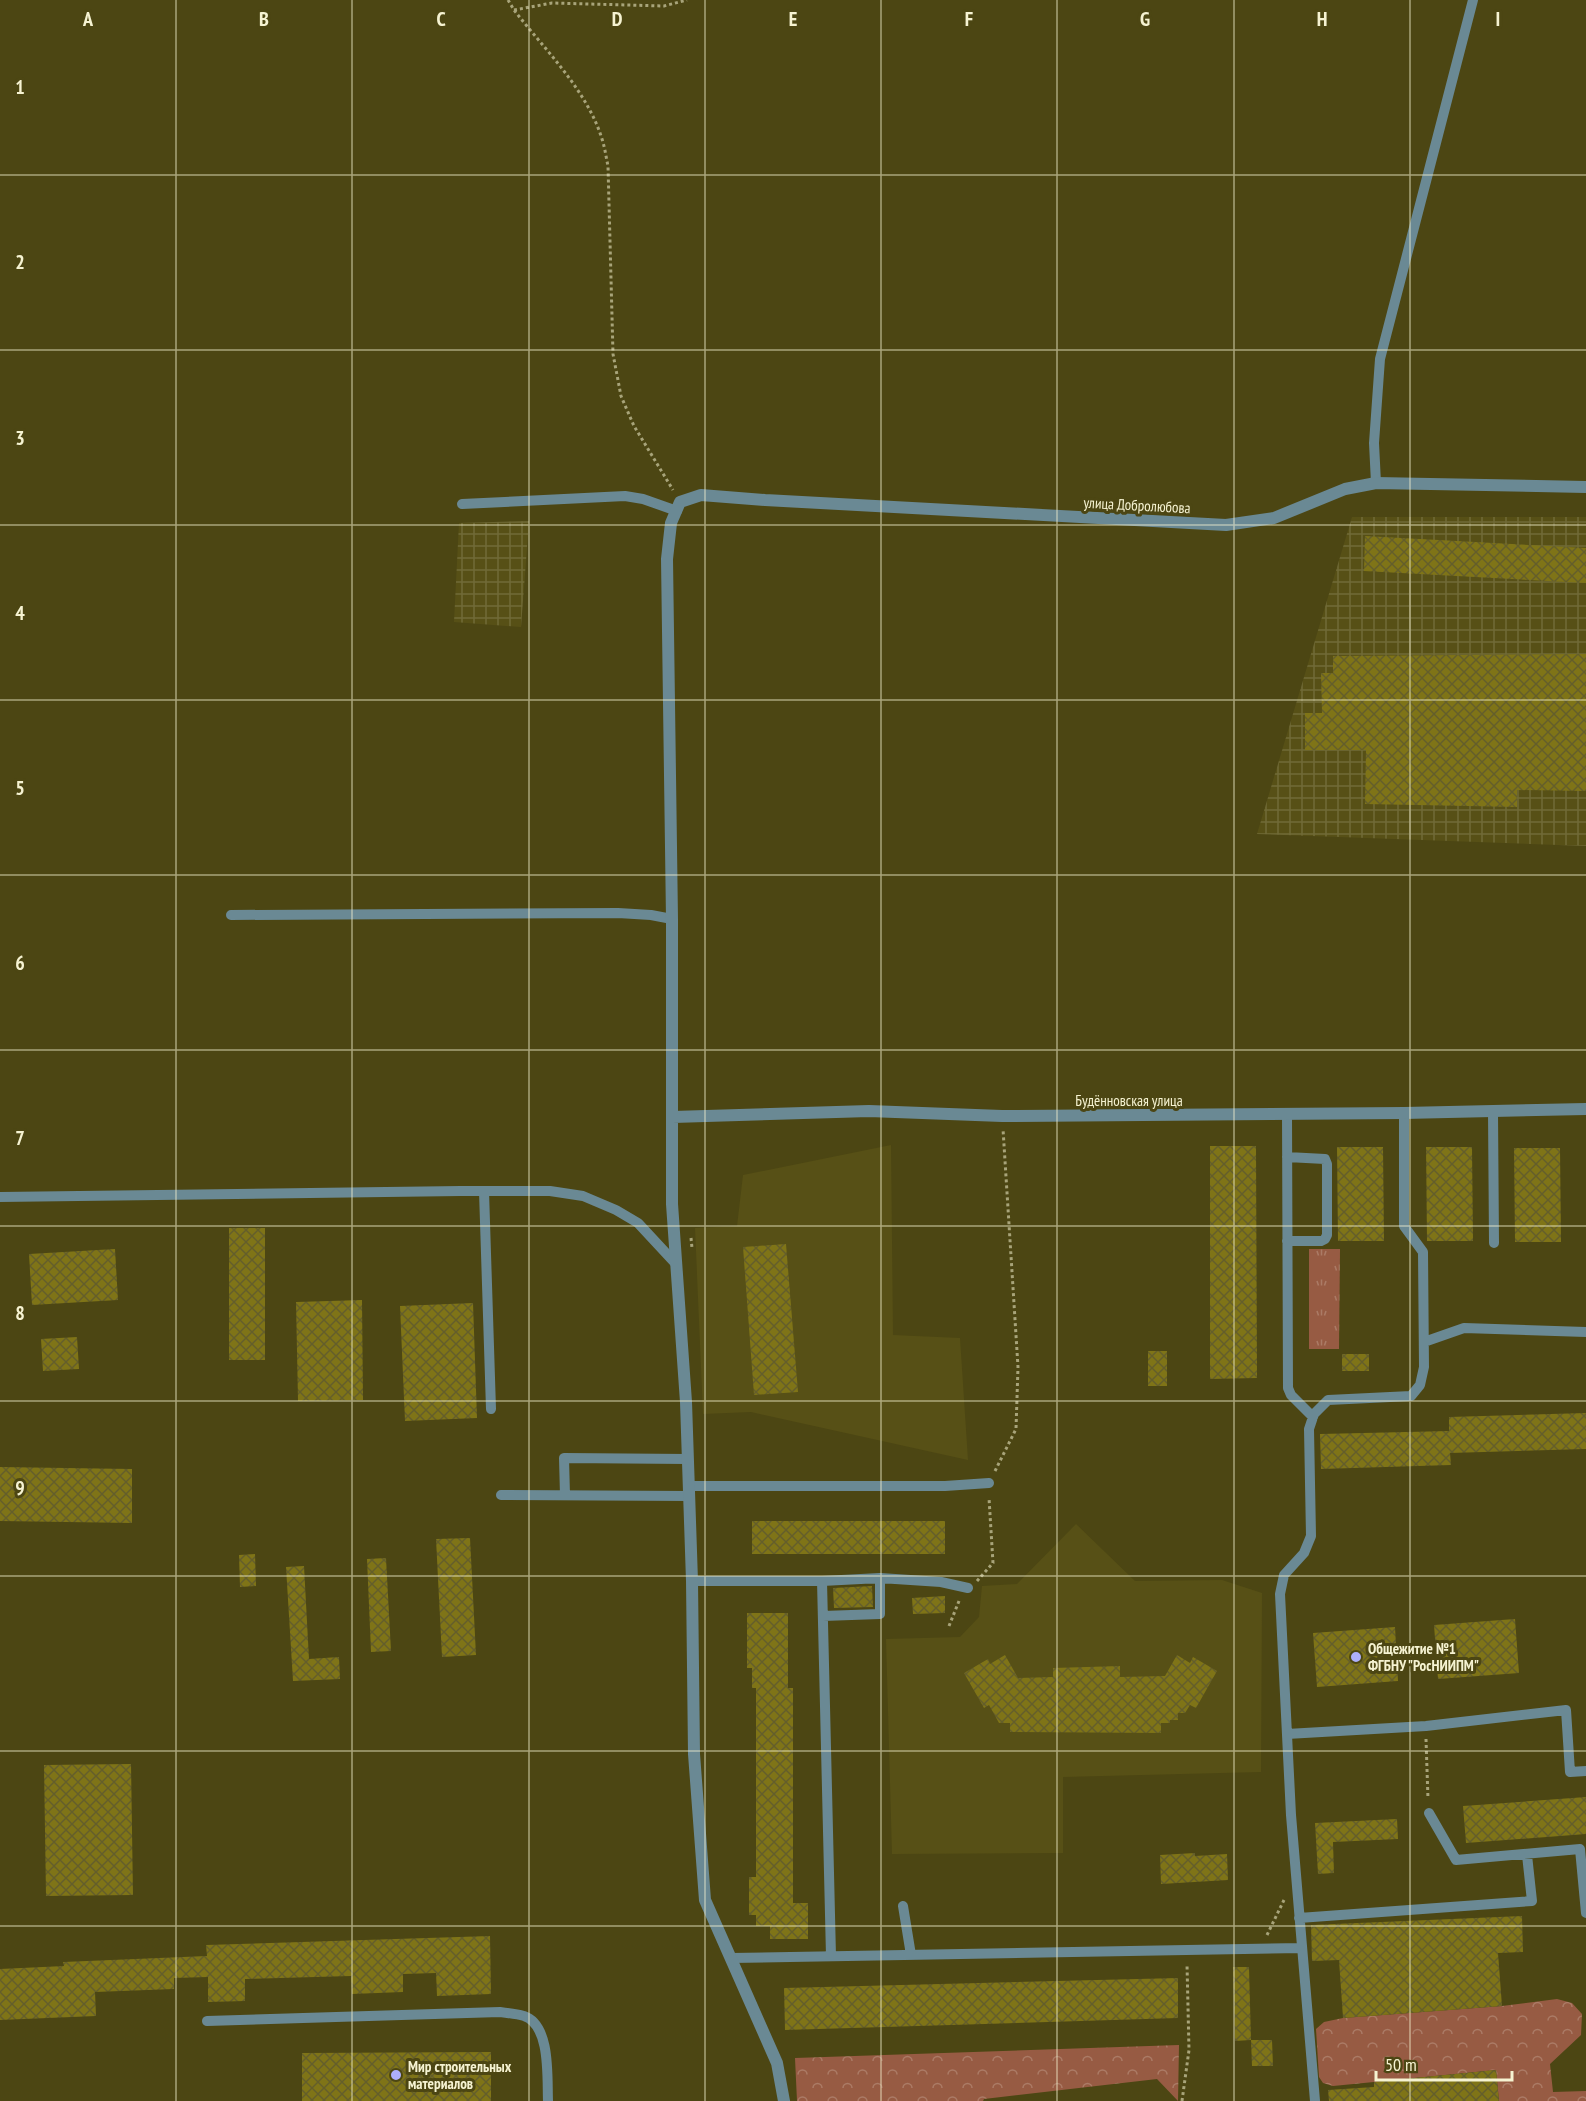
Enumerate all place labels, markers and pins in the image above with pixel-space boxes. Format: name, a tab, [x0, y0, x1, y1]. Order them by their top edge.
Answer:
place label: Общежитие №1 ФГБНУ "РосНИИПМ"	[1368, 1639, 1479, 1675]
marker: Общежитие №1 ФГБНУ "РосНИИПМ"	[1349, 1650, 1363, 1664]
place label: Мир строительных материалов	[408, 2057, 512, 2093]
marker: Мир строительных материалов	[389, 2068, 403, 2082]

